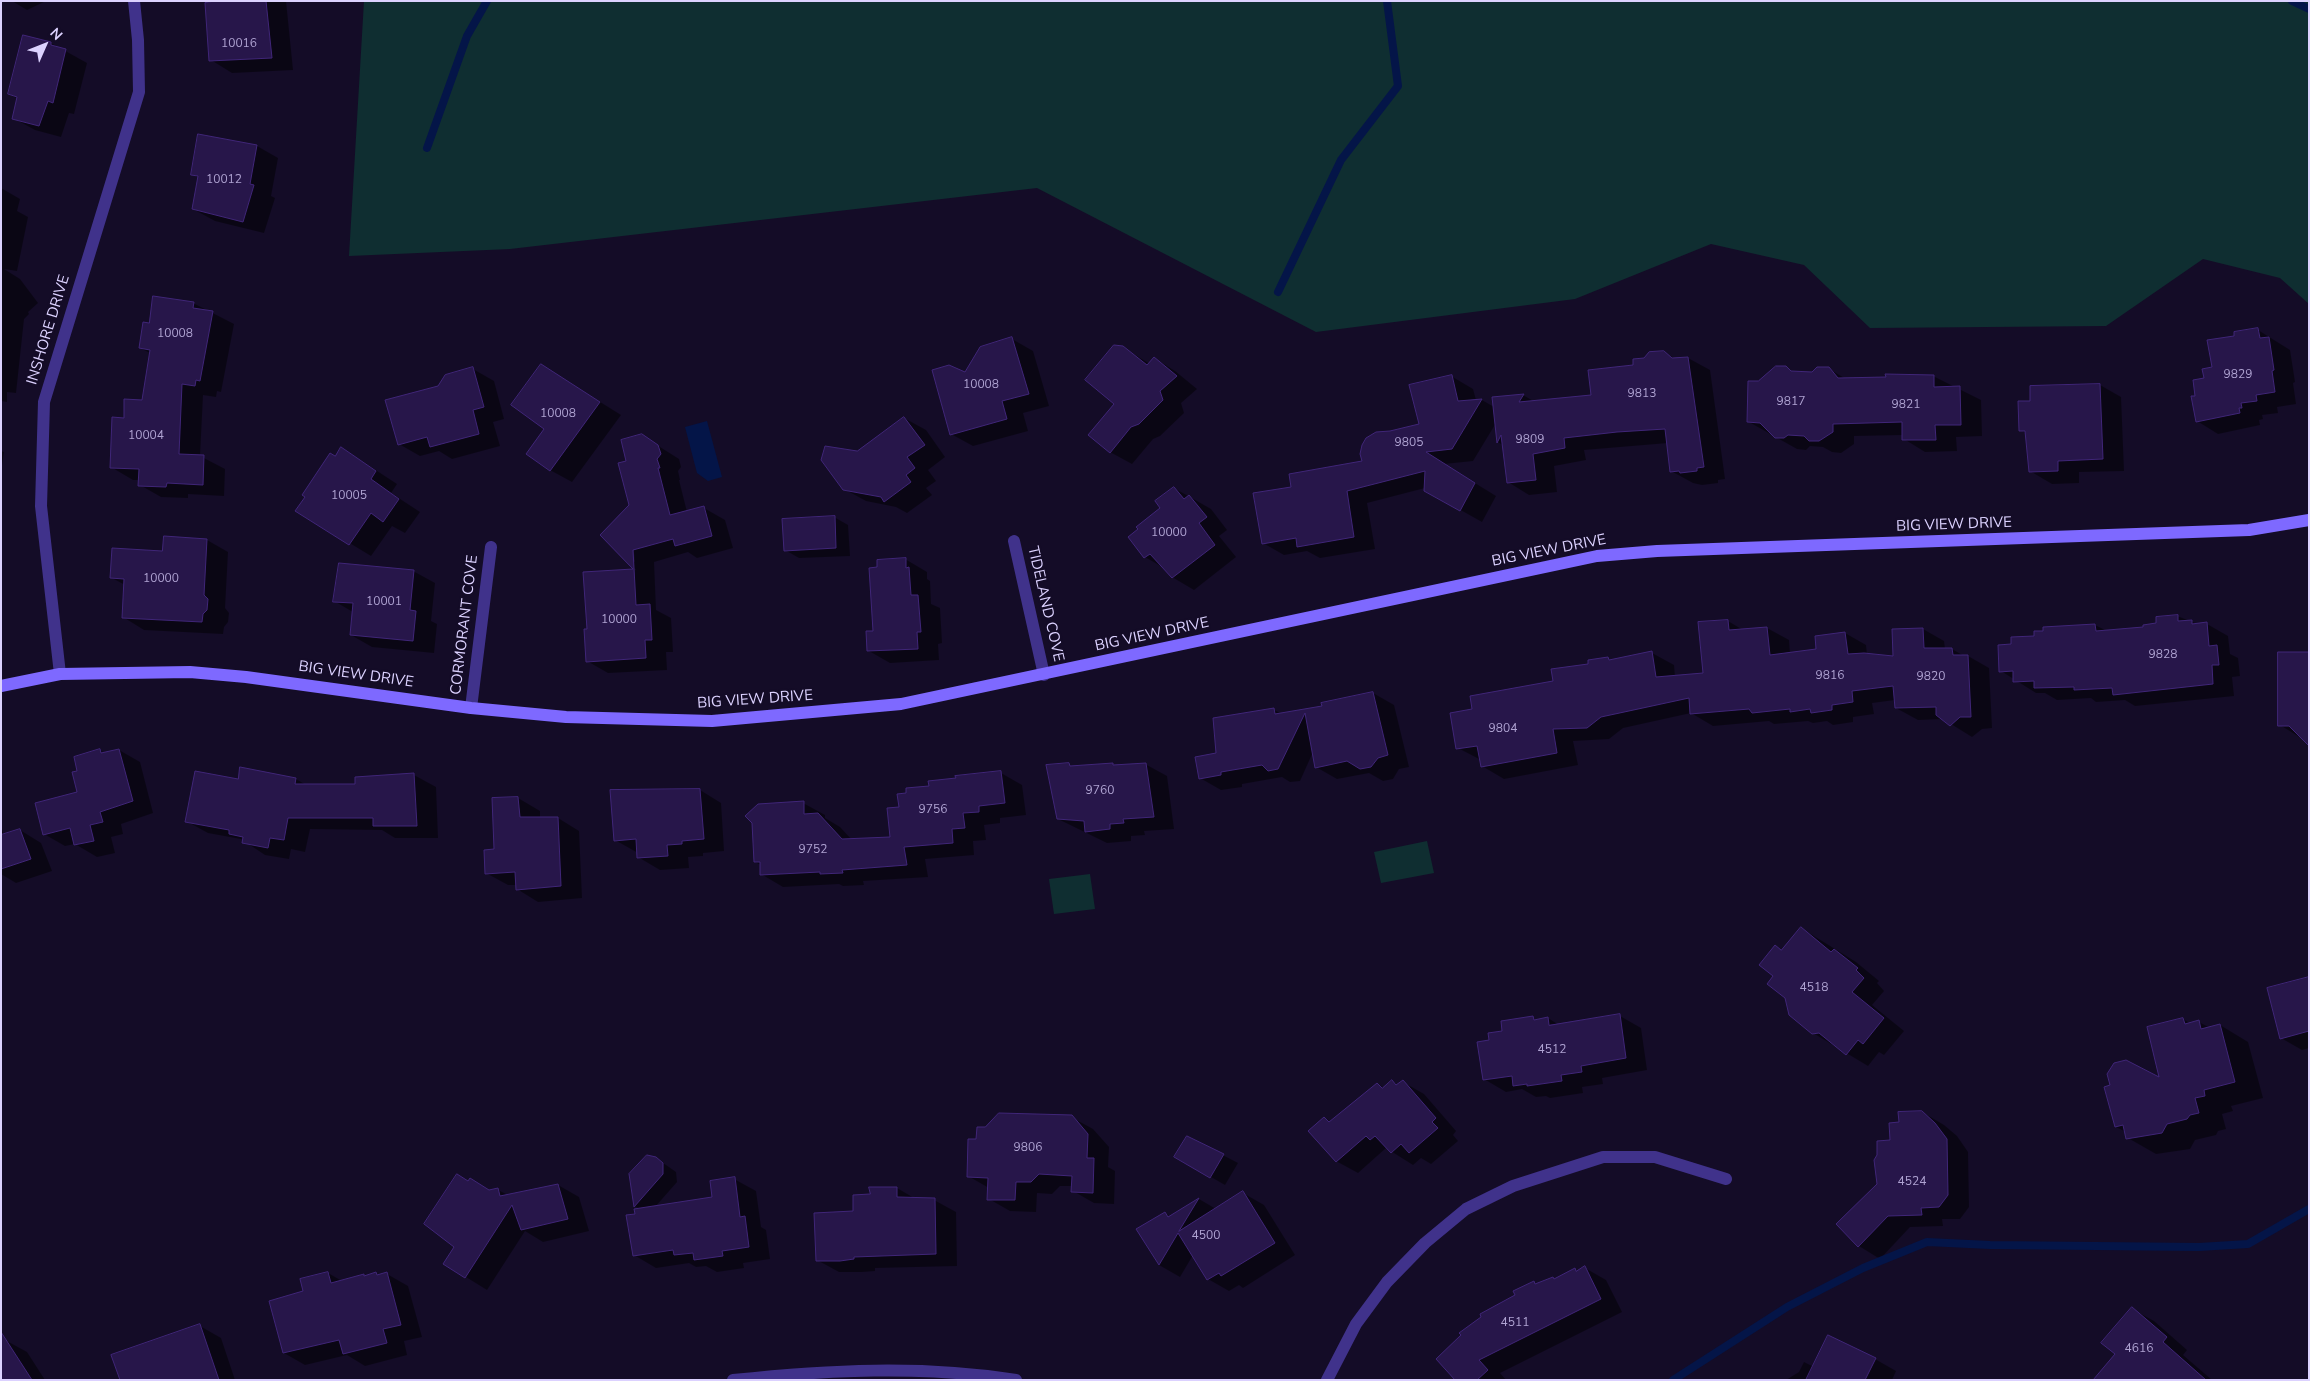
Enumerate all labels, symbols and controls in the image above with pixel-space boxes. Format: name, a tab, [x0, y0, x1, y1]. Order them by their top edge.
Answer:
north arrow	[20, 20, 70, 70]
text: N	[46, 24, 67, 45]
house number: 10016	[221, 37, 257, 51]
house number: 10012	[206, 173, 242, 187]
street label: INSHORE DRIVE	[24, 273, 74, 387]
house number: 10008	[157, 327, 193, 341]
house number: 9829	[2224, 368, 2252, 382]
house number: 10008	[963, 378, 999, 392]
house number: 9813	[1628, 387, 1656, 401]
house number: 9817	[1777, 395, 1805, 409]
house number: 9821	[1892, 398, 1920, 412]
house number: 10008	[540, 407, 576, 421]
house number: 10004	[128, 429, 164, 443]
house number: 9809	[1516, 433, 1544, 447]
house number: 9805	[1395, 436, 1423, 450]
house number: 10005	[331, 489, 367, 503]
street label: BIG VIEW DRIVE	[1896, 514, 2012, 536]
house number: 10000	[1151, 526, 1187, 540]
street label: BIG VIEW DRIVE	[1490, 531, 1608, 571]
street label: TIDELAND COVE	[1023, 545, 1067, 663]
street label: CORMORANT COVE	[448, 554, 482, 696]
house number: 10000	[143, 572, 179, 586]
house number: 10001	[366, 595, 402, 609]
house number: 10000	[601, 613, 637, 627]
street label: BIG VIEW DRIVE	[1093, 614, 1211, 656]
house number: 9828	[2149, 648, 2177, 662]
street label: BIG VIEW DRIVE	[297, 658, 415, 692]
house number: 9816	[1816, 669, 1844, 683]
house number: 9820	[1917, 670, 1945, 684]
street label: BIG VIEW DRIVE	[697, 687, 813, 713]
house number: 9804	[1489, 722, 1517, 736]
house number: 9760	[1086, 784, 1114, 798]
house number: 9756	[919, 803, 947, 817]
house number: 9752	[799, 843, 827, 857]
house number: 4518	[1800, 981, 1828, 995]
house number: 4512	[1538, 1043, 1566, 1057]
house number: 9806	[1014, 1141, 1042, 1155]
house number: 4524	[1898, 1175, 1926, 1189]
house number: 4500	[1192, 1229, 1220, 1243]
house number: 4511	[1501, 1316, 1529, 1330]
house number: 4616	[2125, 1342, 2153, 1356]

